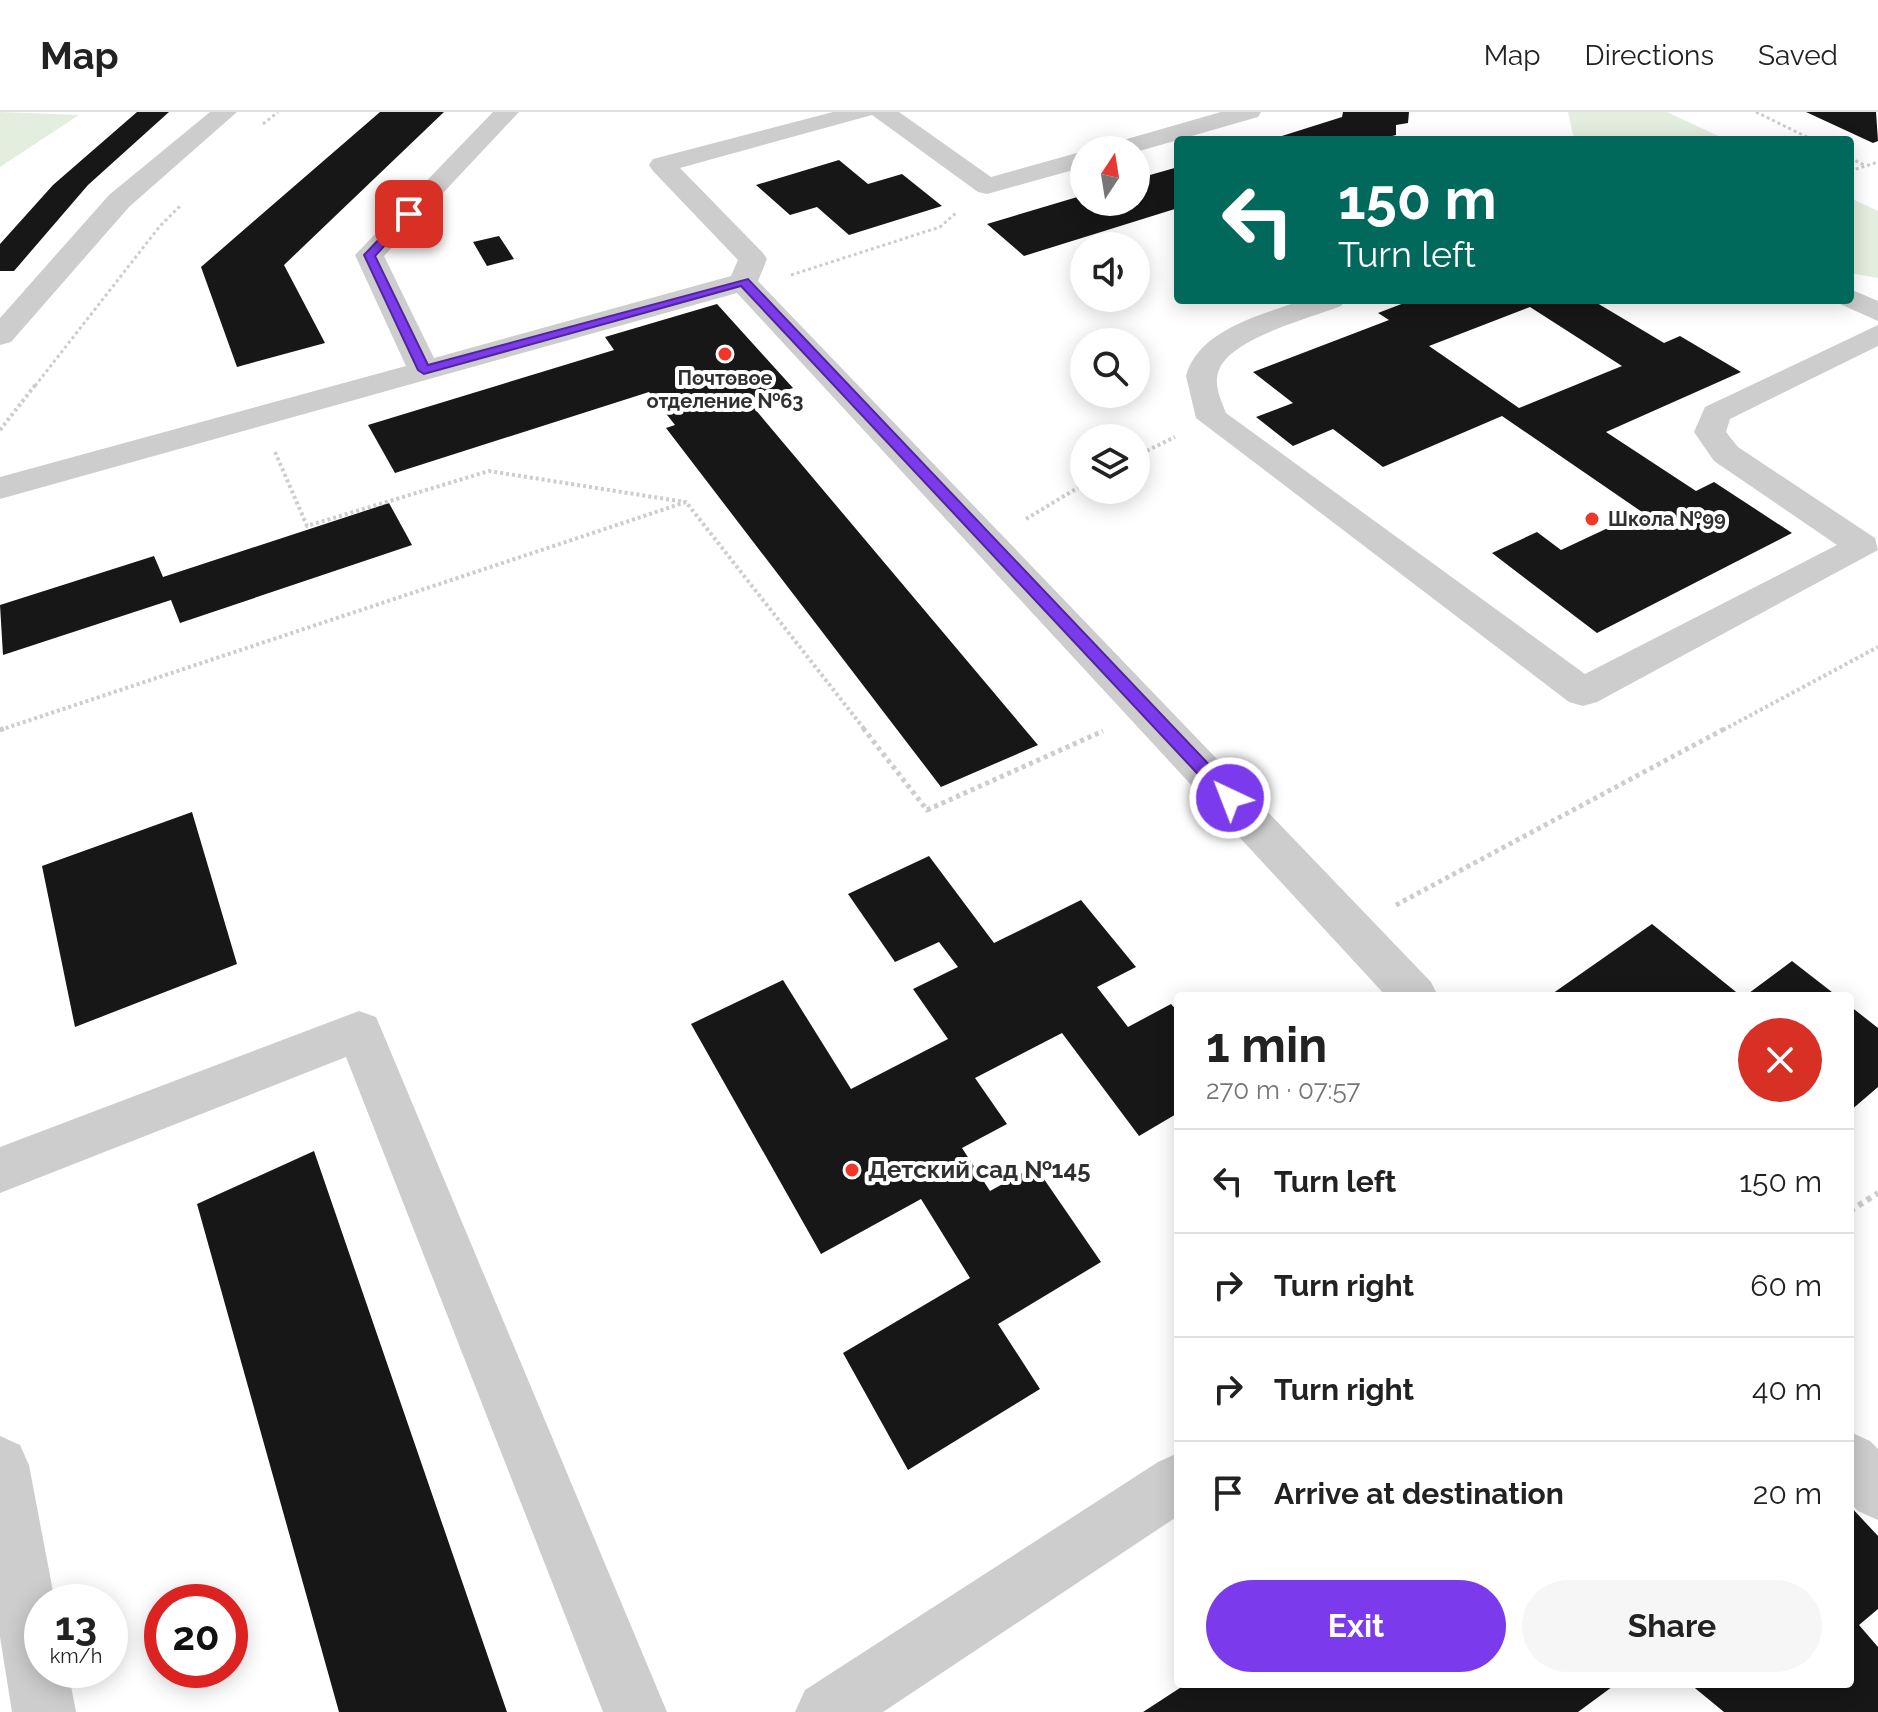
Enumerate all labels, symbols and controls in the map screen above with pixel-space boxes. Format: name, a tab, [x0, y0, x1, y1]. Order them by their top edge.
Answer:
text: Map	[40, 33, 119, 78]
text: Map	[1484, 39, 1541, 72]
text: Directions	[1585, 39, 1714, 72]
text: Saved	[1758, 39, 1838, 72]
north arrow	[1070, 136, 1150, 216]
map controls	[1070, 136, 1150, 504]
text: 150 m	[1338, 166, 1497, 232]
icon: left	[1206, 168, 1310, 272]
pin	[375, 180, 443, 248]
icon: arrive	[387, 192, 431, 236]
button: sound	[1070, 232, 1150, 312]
text: Turn left	[1338, 233, 1476, 275]
button: search	[1070, 328, 1150, 408]
marker: Почтовое отделение №63	[716, 345, 734, 363]
place label: Почтовое отделение №63	[647, 366, 804, 413]
button: layers	[1070, 424, 1150, 504]
place label: Школа №99	[1608, 507, 1726, 531]
marker: Школа №99	[1583, 510, 1601, 528]
position arrow	[1188, 756, 1272, 840]
text: 1 min	[1206, 1017, 1327, 1073]
button: close	[1738, 1018, 1822, 1102]
text: 270 m · 07:57	[1206, 1075, 1360, 1105]
place label: Детский сад №145	[868, 1155, 1090, 1184]
icon: left	[1206, 1159, 1250, 1203]
marker: Детский сад №145	[843, 1161, 861, 1179]
text: Turn left	[1274, 1164, 1396, 1199]
text: 150 m	[1739, 1164, 1822, 1199]
icon: right	[1206, 1263, 1250, 1307]
text: Turn right	[1274, 1268, 1414, 1303]
text: 60 m	[1750, 1268, 1822, 1303]
icon: right	[1206, 1367, 1250, 1411]
text: Turn right	[1274, 1372, 1414, 1407]
text: 40 m	[1752, 1372, 1822, 1407]
icon: arrive	[1206, 1471, 1250, 1515]
text: Arrive at destination	[1274, 1476, 1564, 1511]
text: 20 m	[1753, 1476, 1822, 1511]
button: Exit	[1206, 1580, 1506, 1672]
button: Share	[1522, 1580, 1822, 1672]
speed limit sign: 20	[144, 1584, 248, 1688]
text: 13	[55, 1602, 97, 1649]
text: km/h	[50, 1644, 102, 1668]

